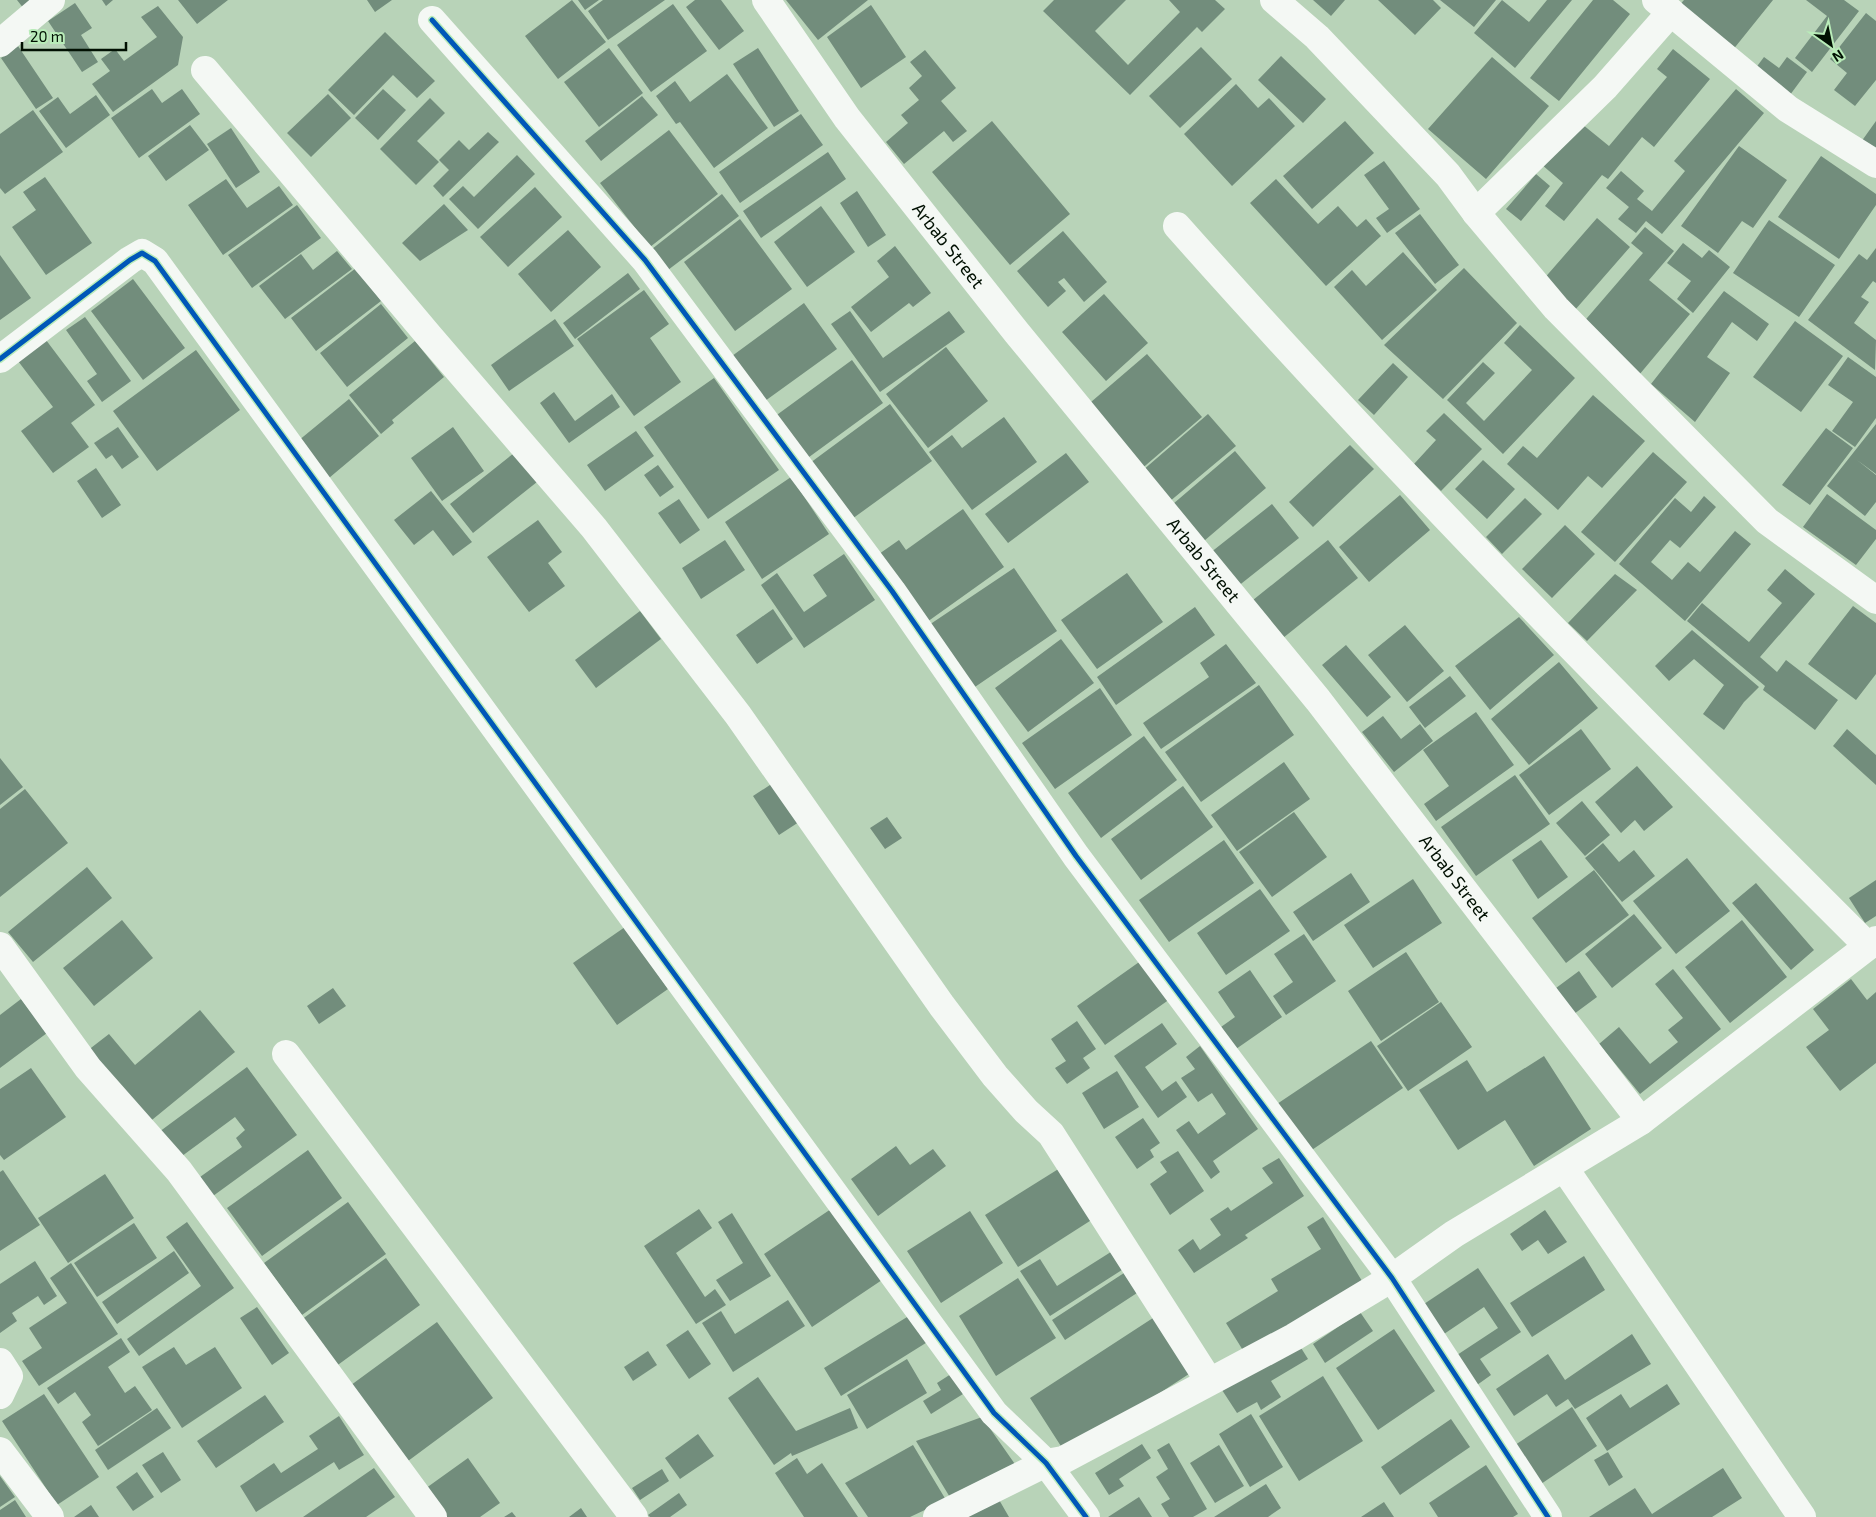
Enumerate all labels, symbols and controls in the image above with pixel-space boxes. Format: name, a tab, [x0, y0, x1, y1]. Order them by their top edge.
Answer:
scale bar	[22, 20, 126, 52]
north arrow	[1806, 20, 1856, 70]
text: 20 m	[30, 27, 64, 45]
text: N	[1829, 46, 1847, 66]
street label: Arbab Street	[908, 198, 989, 292]
street label: Arbab Street	[1163, 513, 1245, 606]
street label: Arbab Street	[1415, 830, 1495, 925]

